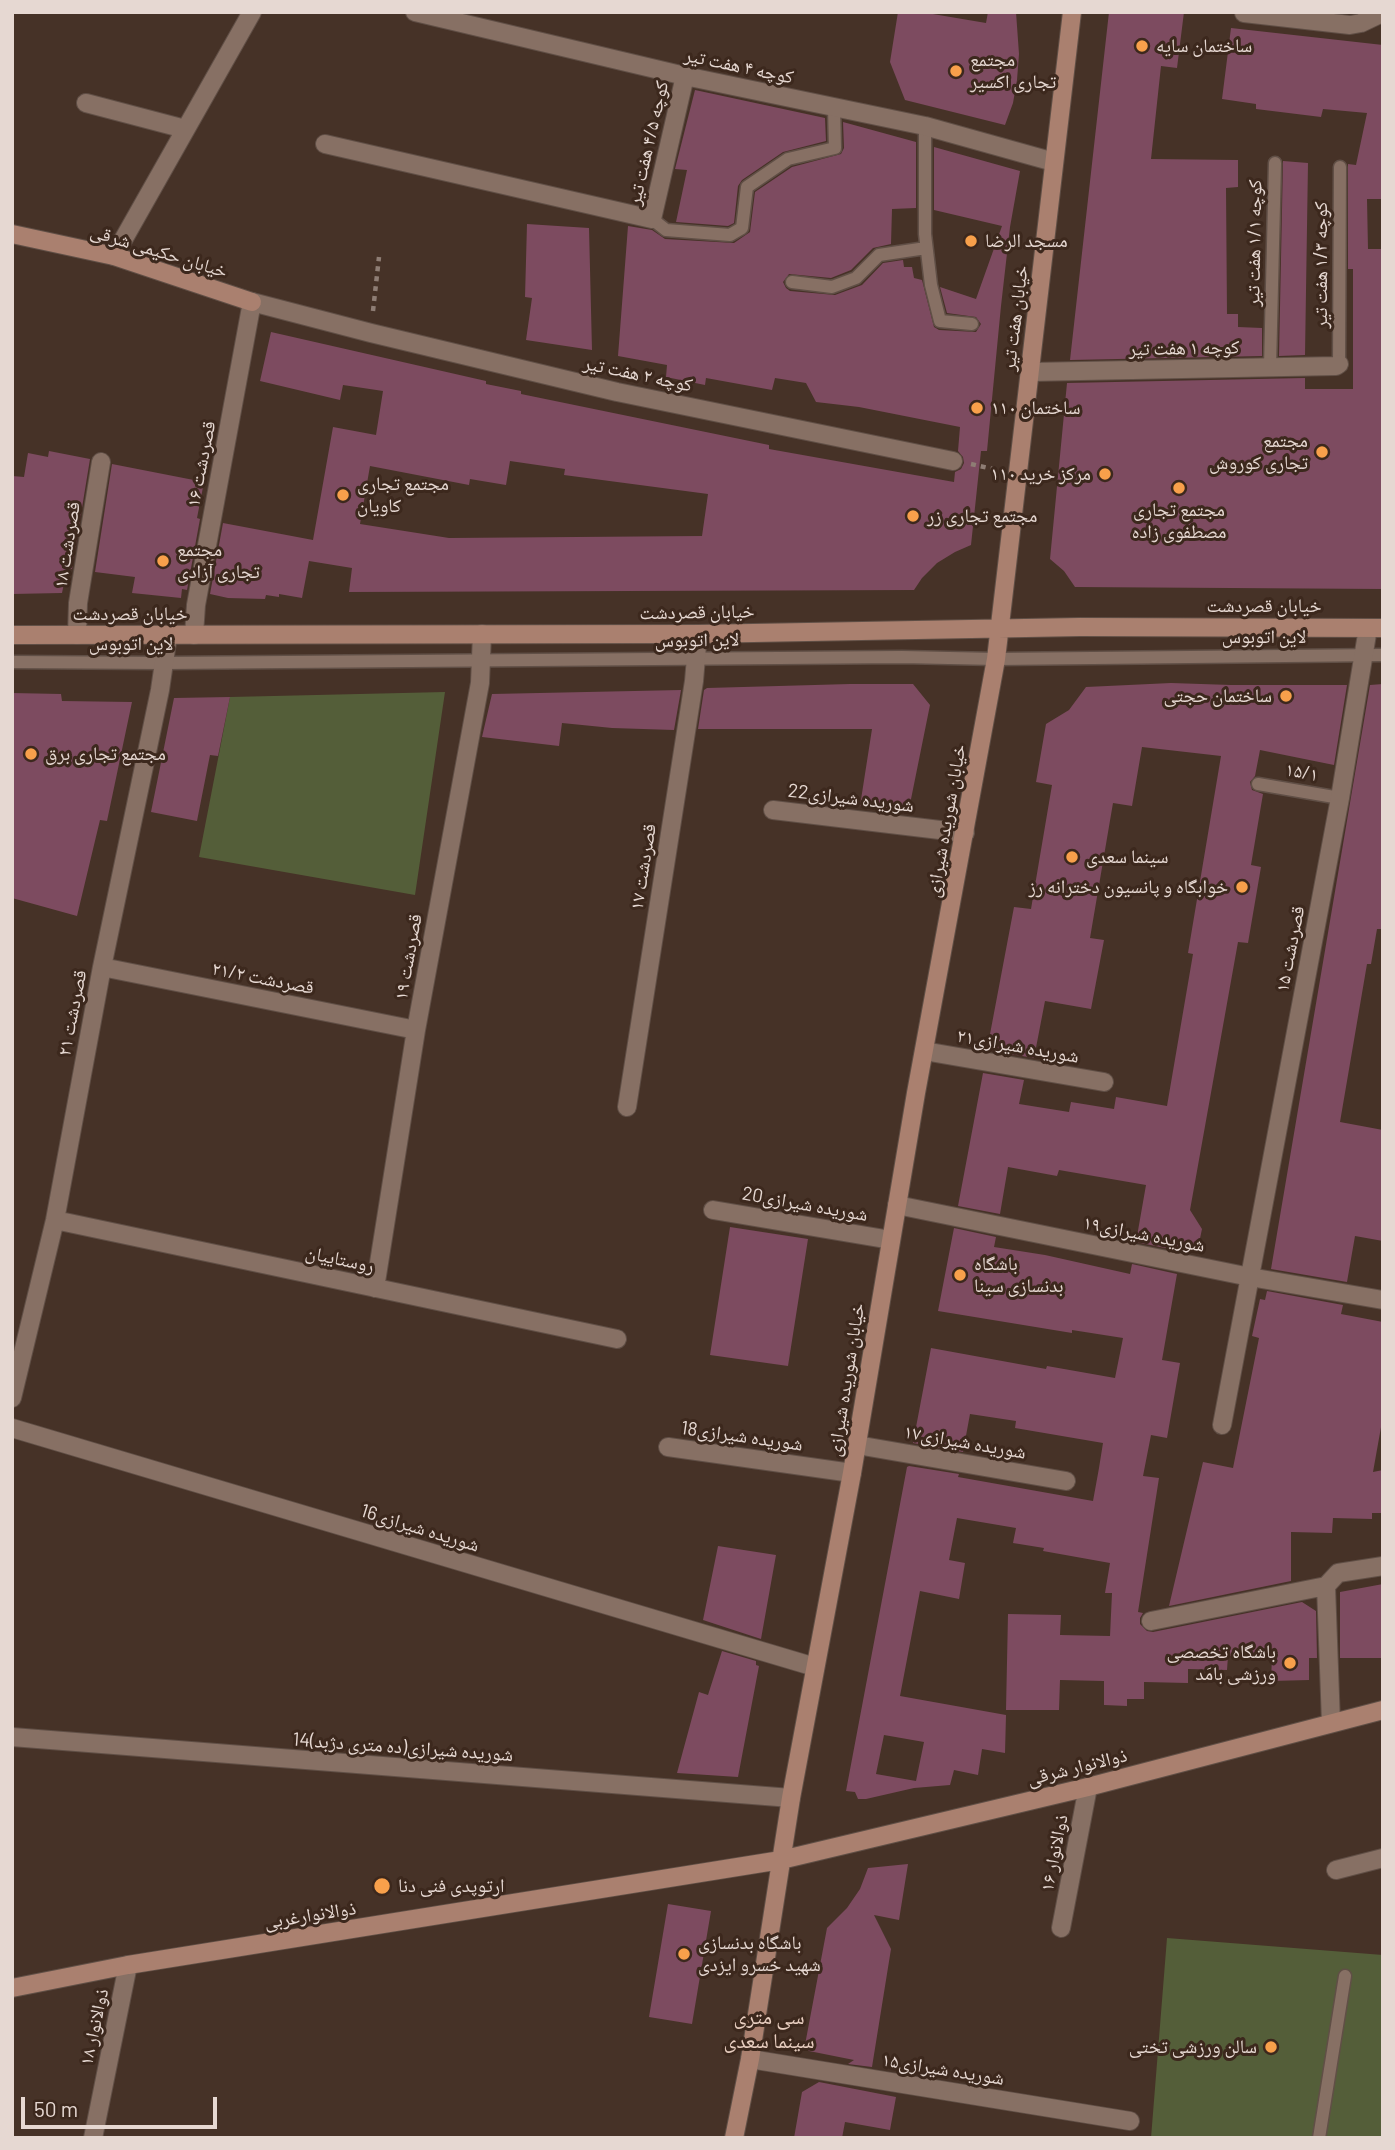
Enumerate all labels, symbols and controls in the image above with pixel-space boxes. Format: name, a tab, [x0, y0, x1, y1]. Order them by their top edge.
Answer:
place label: ساختمان سایه	[1156, 35, 1252, 57]
marker: ساختمان سایه	[1134, 38, 1150, 54]
street label: کوچه ۴ هفت تیر	[682, 43, 796, 89]
place label: مجتمع تجاری اکسیر	[970, 49, 1056, 93]
marker: مجتمع تجاری اکسیر	[948, 63, 964, 79]
street label: کوچه ۴/۵ هفت تیر	[623, 79, 673, 207]
street label: کوچه ۱/۱ هفت تیر	[1241, 179, 1267, 307]
street label: کوچه ۱/۳ هفت تیر	[1310, 201, 1332, 329]
street label: خیابان حکیمی شرقی	[88, 219, 230, 283]
place label: مسجد الرضا	[985, 230, 1068, 252]
marker: مسجد الرضا	[963, 233, 979, 249]
street label: خیابان هفت تیر	[997, 264, 1033, 372]
street label: کوچه ۱ هفت تیر	[1128, 336, 1240, 360]
street label: کوچه ۲ هفت تیر	[581, 351, 695, 397]
place label: ساختمان ۱۱۰	[991, 397, 1080, 419]
marker: ساختمان ۱۱۰	[969, 400, 985, 416]
street label: قصردشت ۱۶	[181, 419, 221, 509]
place label: مجتمع تجاری کوروش	[1209, 430, 1308, 474]
marker: مجتمع تجاری کوروش	[1314, 444, 1330, 460]
place label: مرکز خرید ۱۱۰	[991, 463, 1091, 485]
marker: مرکز خرید ۱۱۰	[1097, 466, 1113, 482]
place label: مجتمع تجاری کاویان	[357, 473, 449, 517]
marker: مجتمع تجاری مصطفوی زاده	[1171, 480, 1187, 496]
marker: مجتمع تجاری کاویان	[335, 487, 351, 503]
place label: مجتمع تجاری مصطفوی زاده	[1132, 499, 1226, 543]
street label: قصردشت ۱۸	[49, 500, 85, 590]
place label: مجتمع تجاری زر	[927, 505, 1037, 527]
marker: مجتمع تجاری زر	[905, 508, 921, 524]
place label: مجتمع تجاری آزادی	[177, 539, 260, 583]
marker: مجتمع تجاری آزادی	[155, 553, 171, 569]
street label: خیابان قصردشت	[1206, 595, 1322, 617]
street label: خیابان قصردشت	[639, 600, 755, 624]
street label: خیابان قصردشت	[72, 603, 188, 625]
street label: لاین اتوبوس	[1222, 626, 1306, 648]
street label: لاین اتوبوس	[655, 628, 739, 652]
street label: لاین اتوبوس	[89, 633, 173, 655]
place label: ساختمان حجتی	[1164, 685, 1272, 707]
marker: ساختمان حجتی	[1278, 688, 1294, 704]
place label: مجتمع تجاری برق	[45, 743, 166, 765]
street label: خیابان شوریده شیرازی	[921, 743, 971, 899]
marker: مجتمع تجاری برق	[23, 746, 39, 762]
street label: ۱۵/۱	[1284, 758, 1320, 786]
street label: 22شوریده شیرازی	[787, 779, 915, 817]
street label: قصردشت ۱۷	[625, 822, 661, 912]
place label: سینما سعدی	[1086, 846, 1168, 868]
marker: سینما سعدی	[1064, 849, 1080, 865]
place label: خوابگاه و پانسیون دخترانه رز	[1028, 876, 1228, 898]
marker: خوابگاه و پانسیون دخترانه رز	[1234, 879, 1250, 895]
street label: قصردشت ۱۵	[1270, 904, 1310, 994]
street label: قصردشت ۱۹	[389, 912, 427, 1002]
street label: قصردشت ۲۱/۲	[210, 957, 316, 999]
street label: قصردشت ۲۱	[52, 968, 92, 1058]
street label: شوریده شیرازی۲۱	[955, 1024, 1081, 1068]
street label: 20شوریده شیرازی	[740, 1182, 870, 1226]
street label: شوریده شیرازی۱۹	[1081, 1211, 1207, 1257]
street label: روستاییان	[304, 1241, 376, 1277]
place label: باشگاه بدنسازی سینا	[974, 1253, 1063, 1297]
marker: باشگاه بدنسازی سینا	[952, 1267, 968, 1283]
street label: خیابان شوریده شیرازی	[823, 1302, 869, 1458]
street label: 18شوریده شیرازی	[680, 1416, 804, 1456]
street label: شوریده شیرازی۱۷	[902, 1420, 1028, 1464]
street label: شوریده شیرازی16	[358, 1499, 482, 1557]
place label: باشگاه تخصصی ورزشی بامَد	[1167, 1641, 1276, 1685]
marker: باشگاه تخصصی ورزشی بامَد	[1282, 1655, 1298, 1671]
street label: 14شوریده شیرازی(ده متری دژبد)	[292, 1728, 514, 1766]
street label: ذوالانوار شرقی	[1025, 1744, 1129, 1790]
street label: ذوالانوار ۱۶	[1035, 1813, 1073, 1893]
place label: ارتوپدی فنی دنا	[398, 1875, 505, 1897]
marker: ارتوپدی فنی دنا	[372, 1876, 392, 1896]
street label: ذوالانوارغربی	[262, 1896, 358, 1934]
place label: باشگاه بدنسازی شهید خسرو ایزدی	[698, 1932, 821, 1976]
marker: باشگاه بدنسازی شهید خسرو ایزدی	[676, 1946, 692, 1962]
street label: ذوالانوار ۱۸	[75, 1987, 113, 2067]
district label: سی متری سینما سعدی	[723, 2004, 815, 2054]
place label: سالن ورزشی تختی	[1129, 2036, 1257, 2058]
marker: سالن ورزشی تختی	[1263, 2039, 1279, 2055]
street label: شوریده شیرازی۱۵	[880, 2048, 1006, 2090]
scale bar	[24, 2084, 220, 2128]
text: 50 m	[34, 2096, 78, 2121]

